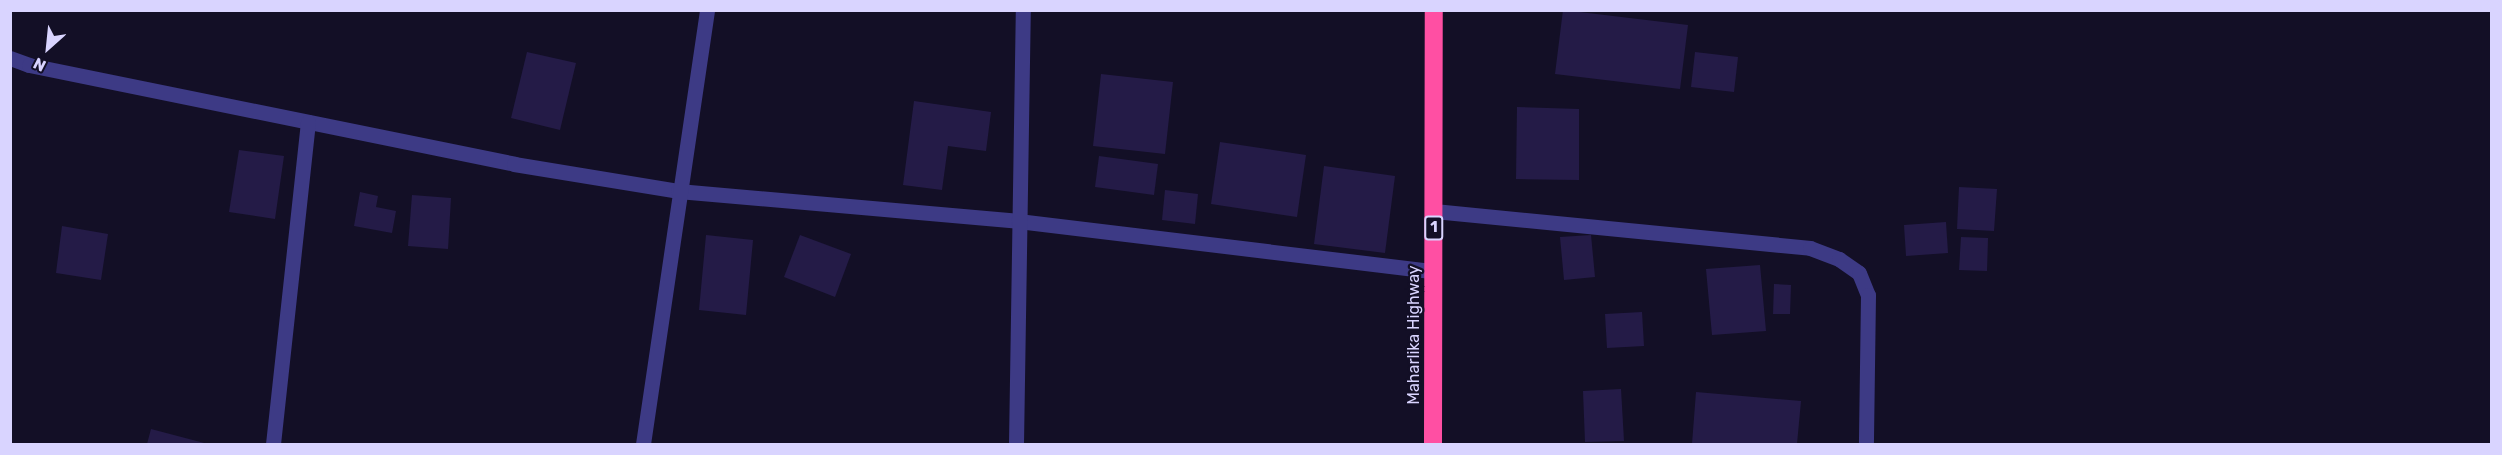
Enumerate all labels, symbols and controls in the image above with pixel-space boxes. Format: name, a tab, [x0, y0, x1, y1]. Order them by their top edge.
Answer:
north arrow	[18, 18, 78, 78]
text: N	[30, 53, 49, 76]
road number: 1	[1424, 216, 1444, 240]
street label: Maharlika Highway	[1404, 265, 1424, 405]

